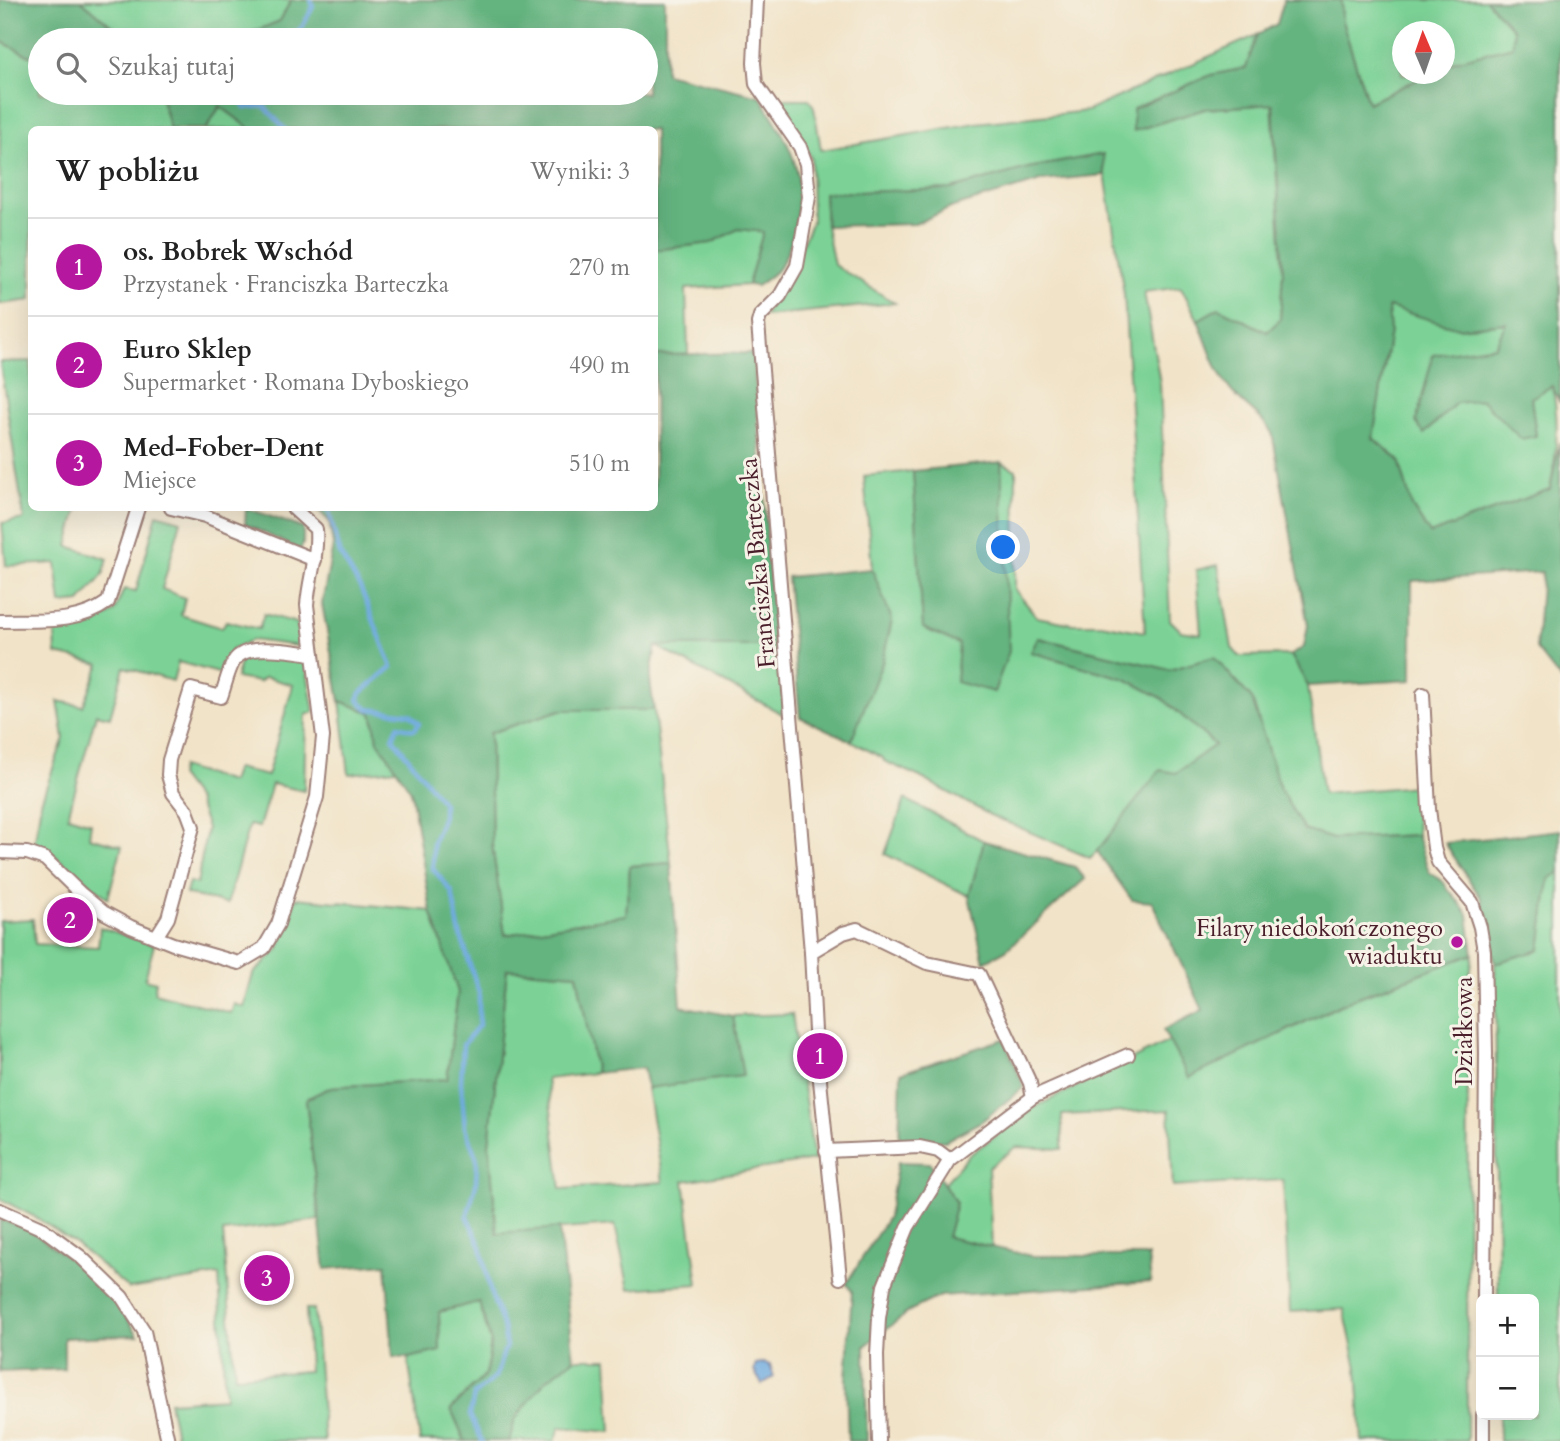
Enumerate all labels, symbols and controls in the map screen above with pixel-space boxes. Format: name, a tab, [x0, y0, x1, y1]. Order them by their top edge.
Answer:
north arrow	[1392, 21, 1455, 84]
search box	[28, 28, 658, 105]
icon: search	[52, 48, 90, 86]
text: Szukaj tutaj	[108, 49, 236, 84]
text: W pobliżu	[56, 151, 200, 192]
text: Wyniki: 3	[530, 156, 630, 187]
text: os. Bobrek Wschód	[123, 234, 353, 269]
text: 1	[73, 252, 85, 283]
text: 270 m	[569, 252, 630, 283]
text: Przystanek · Franciszka Barteczka	[123, 269, 449, 300]
text: Euro Sklep	[123, 332, 252, 367]
text: 2	[73, 350, 85, 381]
text: 490 m	[569, 350, 630, 381]
text: Supermarket · Romana Dyboskiego	[123, 367, 469, 398]
text: Med-Fober-Dent	[123, 430, 324, 465]
text: 3	[73, 448, 85, 479]
text: 510 m	[569, 448, 630, 479]
street label: Franciszka Barteczka	[732, 456, 784, 670]
text: Miejsce	[123, 465, 197, 496]
your location	[986, 530, 1020, 564]
pin: 2	[47, 894, 93, 946]
place label: Filary niedokończonego wiaduktu	[1196, 912, 1443, 973]
marker: Filary niedokończonego wiaduktu	[1449, 934, 1465, 950]
street label: Działkowa	[1448, 976, 1481, 1086]
pin: 1	[797, 1030, 843, 1082]
pin: 3	[244, 1252, 290, 1304]
map controls	[1476, 1294, 1539, 1420]
button: +	[1476, 1294, 1539, 1357]
button: −	[1476, 1357, 1539, 1420]

